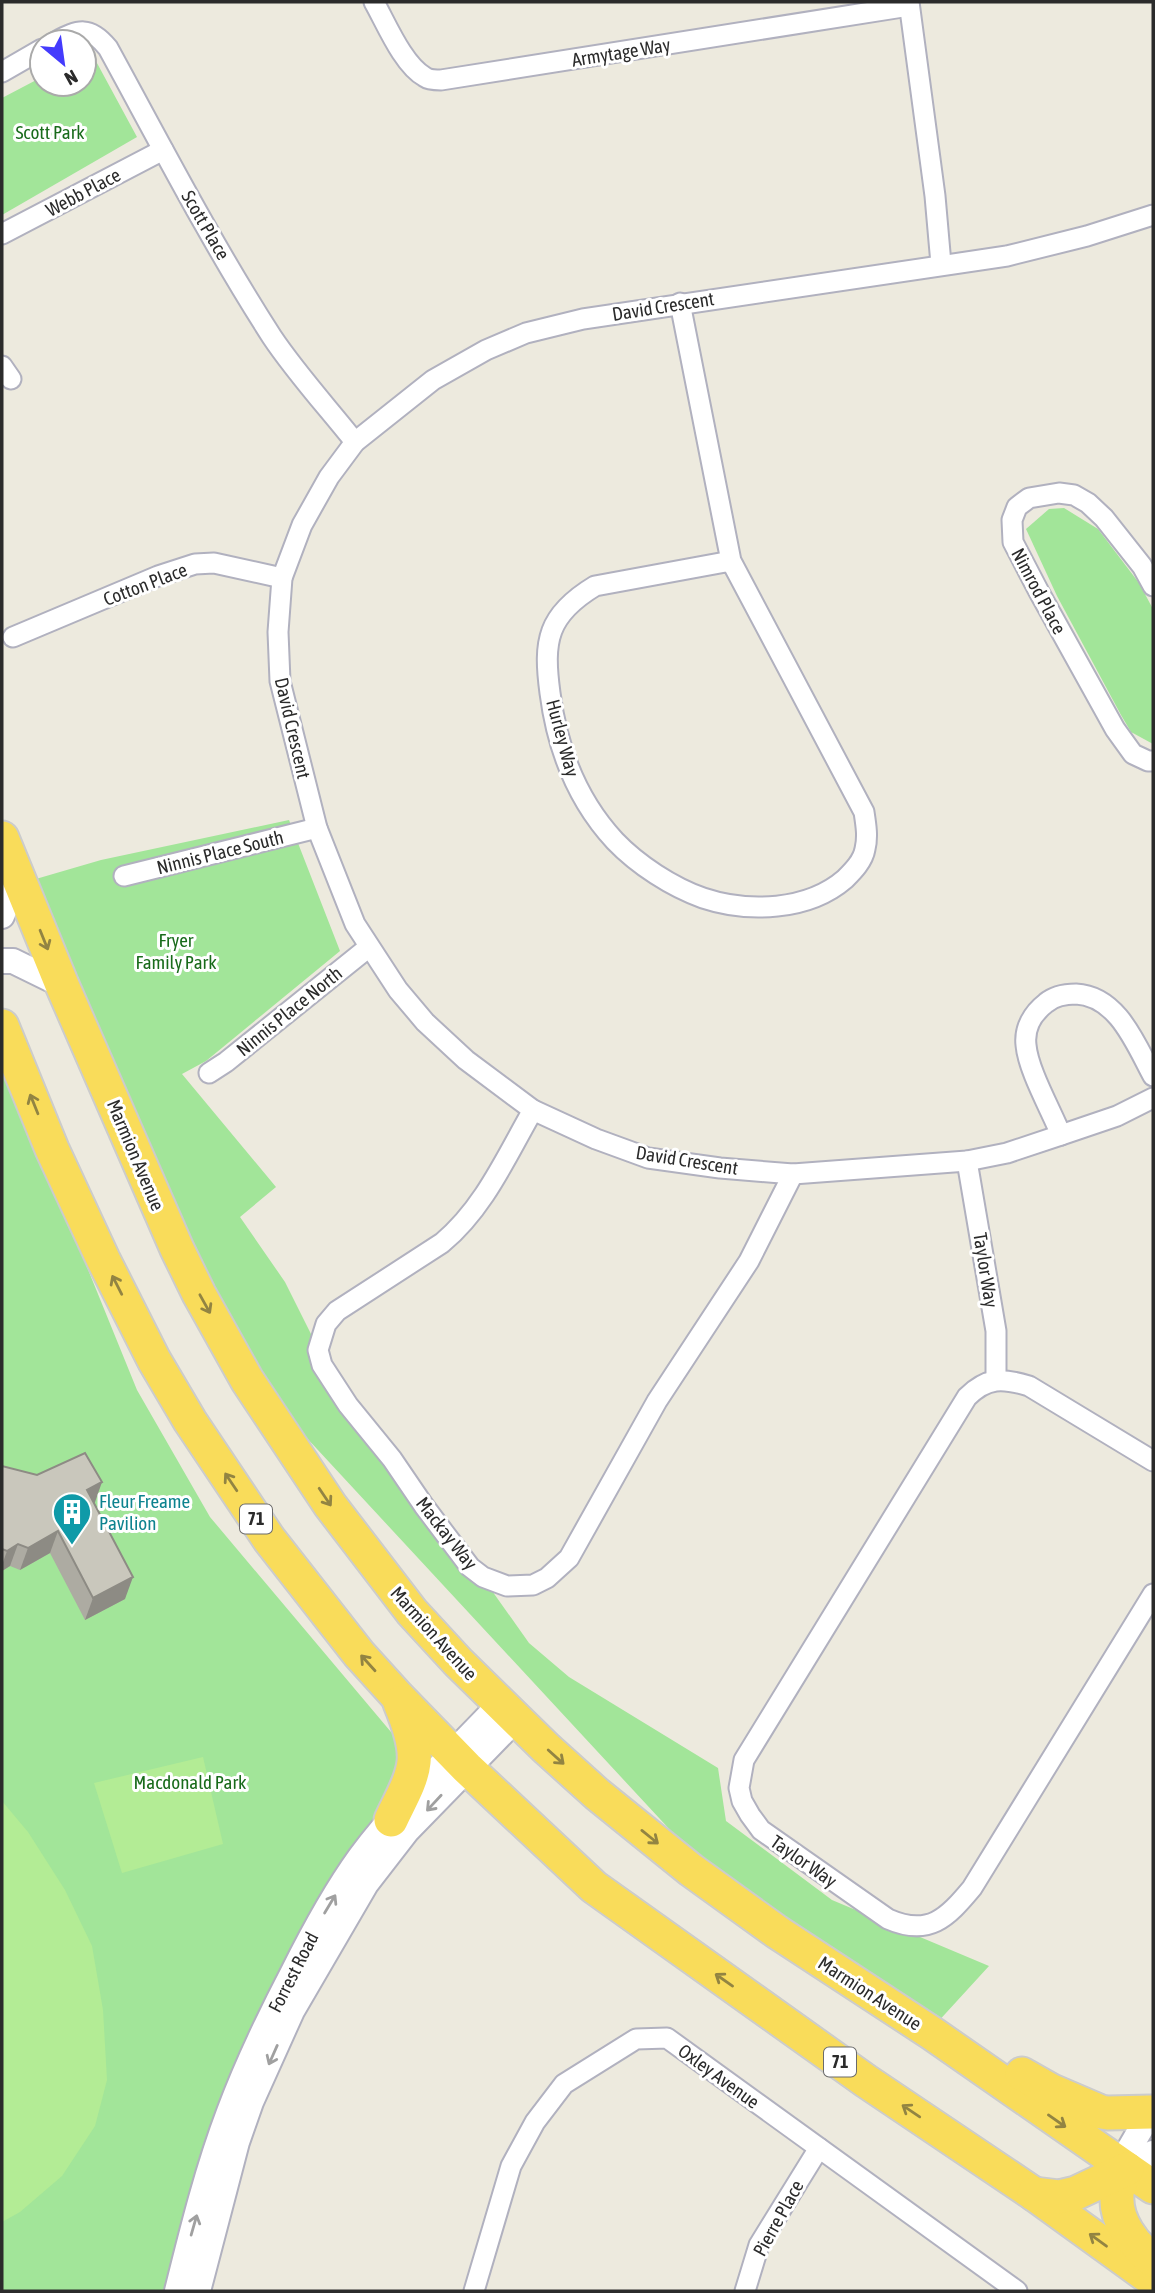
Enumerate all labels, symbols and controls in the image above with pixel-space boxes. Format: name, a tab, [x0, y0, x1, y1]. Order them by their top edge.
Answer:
north arrow	[28, 28, 98, 98]
street label: Armytage Way	[570, 33, 672, 71]
text: N	[61, 66, 81, 90]
park label: Scott Park	[15, 121, 85, 143]
street label: Webb Place	[42, 163, 124, 221]
street label: Scott Place	[177, 186, 235, 264]
street label: David Crescent	[610, 287, 716, 325]
street label: Nimrod Place	[1007, 544, 1071, 638]
street label: Cotton Place	[100, 558, 190, 610]
street label: David Crescent	[271, 675, 315, 781]
street label: Hurley Way	[542, 697, 584, 779]
street label: Ninnis Place South	[154, 826, 286, 878]
one-way arrow	[38, 928, 51, 950]
park label: Fryer Family Park	[135, 929, 217, 973]
street label: Ninnis Place North	[232, 962, 346, 1060]
one-way arrow	[27, 1094, 40, 1116]
street label: Marmion Avenue	[103, 1096, 169, 1214]
street label: David Crescent	[634, 1141, 740, 1179]
street label: Taylor Way	[969, 1231, 1003, 1309]
one-way arrow	[109, 1276, 123, 1296]
one-way arrow	[198, 1294, 212, 1314]
one-way arrow	[224, 1473, 238, 1492]
one-way arrow	[318, 1487, 333, 1506]
place label: Fleur Freame Pavilion	[99, 1490, 190, 1534]
building icon: Fleur Freame Pavilion	[51, 1491, 93, 1546]
street label: Mackay Way	[412, 1492, 482, 1574]
road number: 71	[240, 1504, 272, 1534]
street label: Marmion Avenue	[386, 1582, 482, 1684]
one-way arrow	[360, 1655, 376, 1673]
one-way arrow	[547, 1748, 564, 1765]
park label: Macdonald Park	[134, 1771, 247, 1793]
one-way arrow	[425, 1794, 442, 1811]
one-way arrow	[641, 1829, 659, 1844]
street label: Taylor Way	[767, 1830, 841, 1892]
one-way arrow	[323, 1895, 337, 1915]
street label: Forrest Road	[263, 1928, 323, 2016]
street label: Marmion Avenue	[814, 1951, 926, 2035]
one-way arrow	[715, 1973, 734, 1987]
street label: Oxley Avenue	[674, 2039, 764, 2113]
one-way arrow	[265, 2044, 279, 2065]
road number: 71	[824, 2048, 856, 2076]
one-way arrow	[901, 2104, 921, 2118]
one-way arrow	[1047, 2114, 1066, 2128]
street label: Pierre Place	[748, 2176, 808, 2260]
one-way arrow	[189, 2215, 202, 2237]
one-way arrow	[1089, 2233, 1108, 2247]

